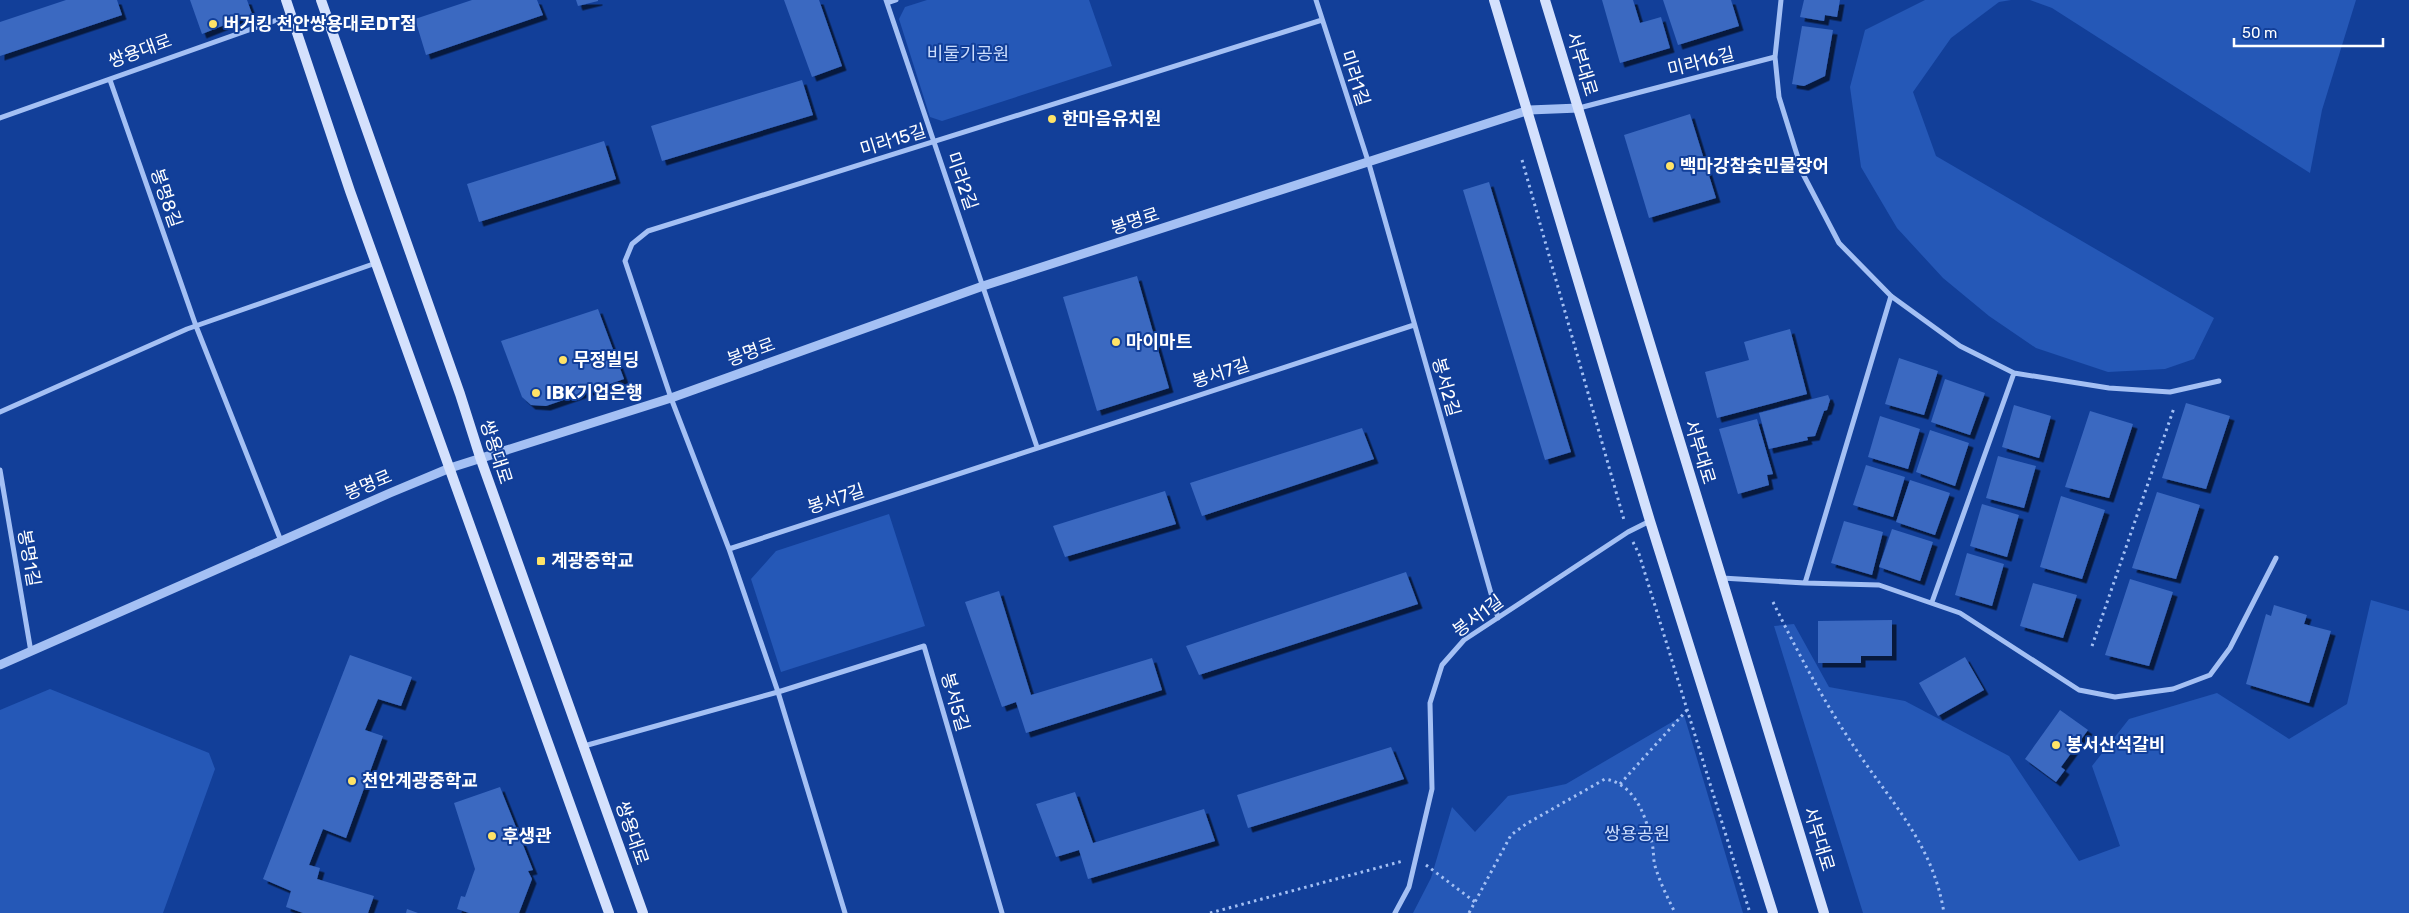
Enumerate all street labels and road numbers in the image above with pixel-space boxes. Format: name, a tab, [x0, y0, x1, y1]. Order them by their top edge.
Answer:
street label: 쌍용대로	[105, 29, 175, 73]
street label: 서부대로	[1562, 29, 1602, 99]
street label: 미라16길	[1665, 43, 1737, 81]
street label: 미라1길	[1336, 47, 1374, 109]
street label: 미라15길	[857, 120, 929, 160]
street label: 미라2길	[942, 149, 982, 213]
street label: 봉명8길	[146, 166, 186, 230]
street label: 봉명로	[1108, 203, 1162, 239]
street label: 봉명로	[724, 333, 778, 371]
street label: 봉서7길	[1190, 353, 1252, 393]
street label: 봉서2길	[1427, 355, 1465, 419]
street label: 쌍용대로	[475, 417, 517, 487]
street label: 서부대로	[1680, 417, 1720, 487]
street label: 봉명로	[341, 465, 395, 505]
street label: 봉서7길	[805, 479, 867, 519]
street label: 봉명1길	[13, 528, 45, 588]
street label: 봉서1길	[1448, 590, 1508, 642]
street label: 봉서5길	[936, 670, 974, 734]
street label: 쌍용대로	[611, 798, 653, 868]
street label: 서부대로	[1799, 804, 1839, 874]

